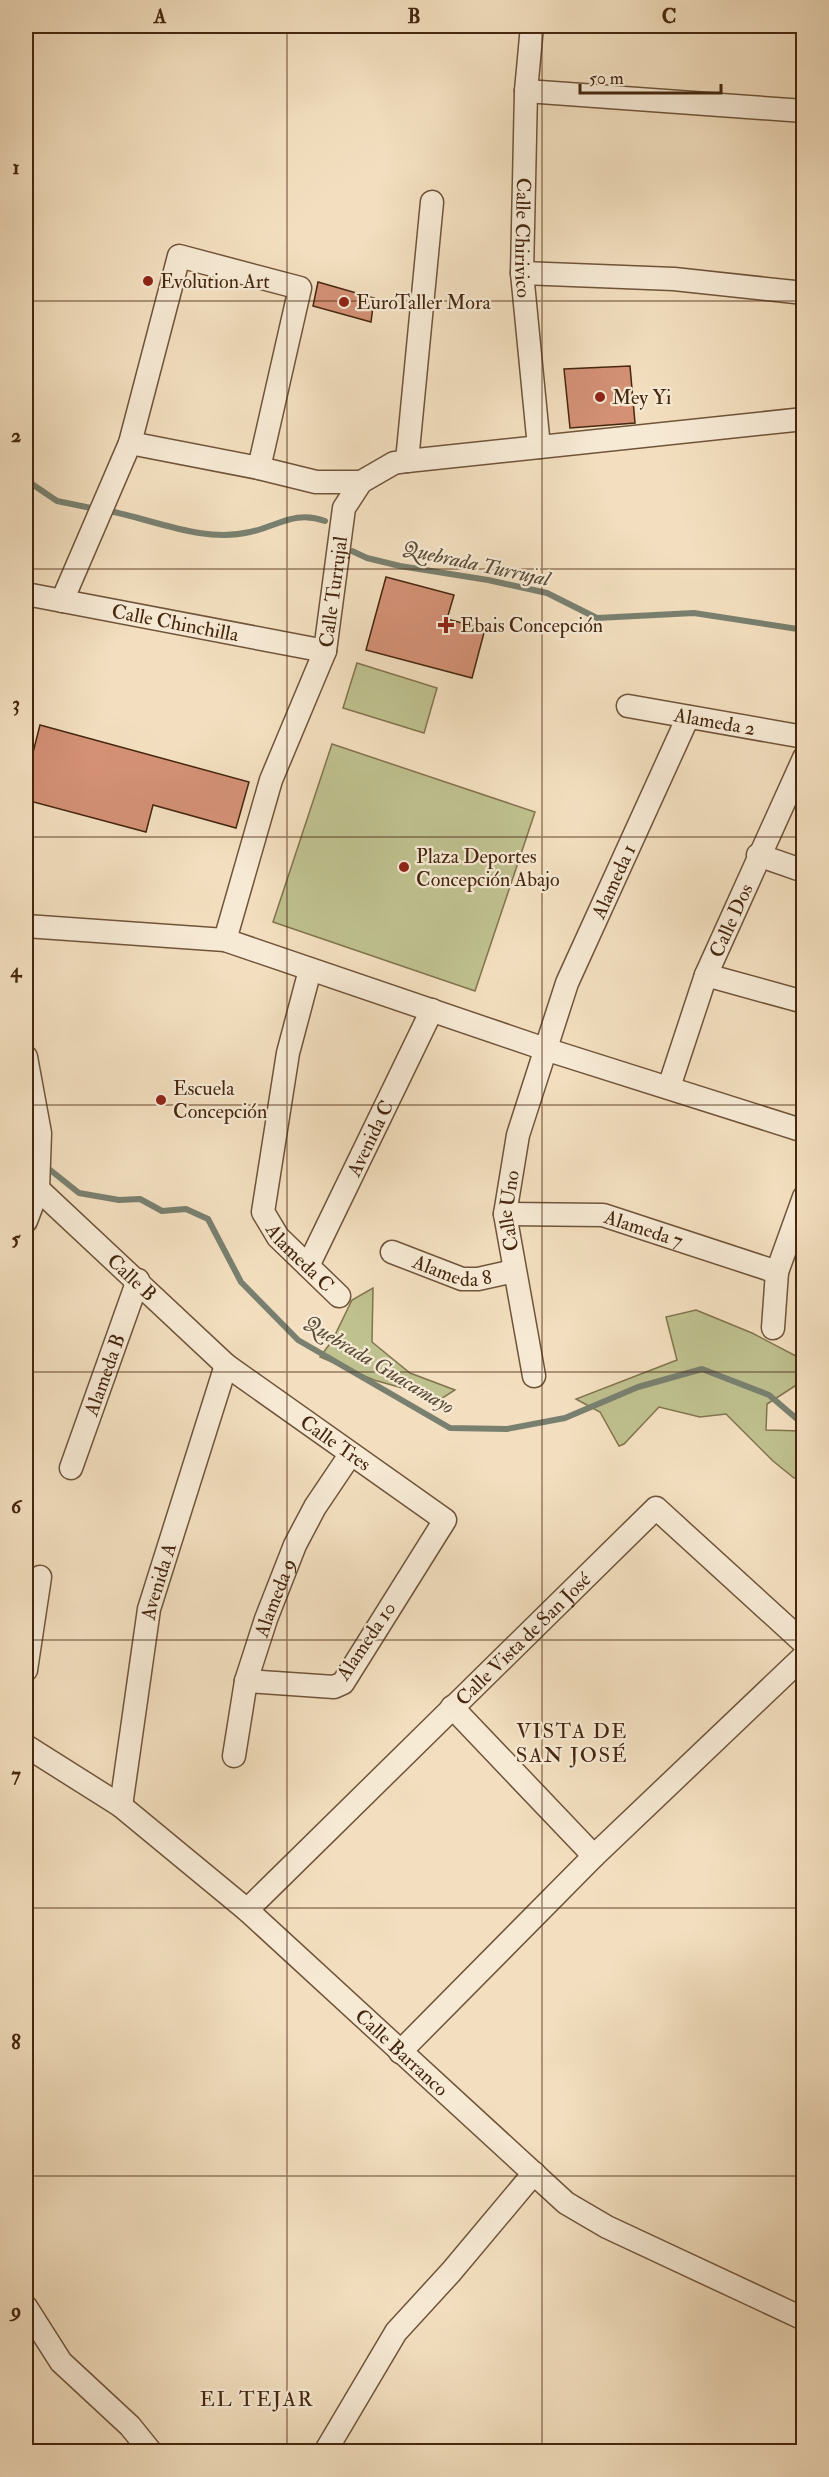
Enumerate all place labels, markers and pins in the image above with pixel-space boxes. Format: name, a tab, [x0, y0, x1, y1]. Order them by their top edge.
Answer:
place label: Evolution Art	[160, 269, 270, 294]
marker: Evolution Art	[141, 274, 155, 288]
place label: EuroTaller Mora	[356, 290, 491, 315]
marker: EuroTaller Mora	[337, 295, 351, 309]
place label: Mey Yi	[612, 385, 671, 410]
marker: Mey Yi	[593, 390, 607, 404]
place label: Ebais Concepción	[460, 613, 603, 639]
marker: Ebais Concepción	[437, 616, 455, 634]
place label: Plaza Deportes Concepción Abajo	[416, 844, 560, 893]
marker: Plaza Deportes Concepción Abajo	[397, 860, 411, 874]
place label: Escuela Concepción	[173, 1076, 267, 1125]
marker: Escuela Concepción	[154, 1093, 168, 1107]

